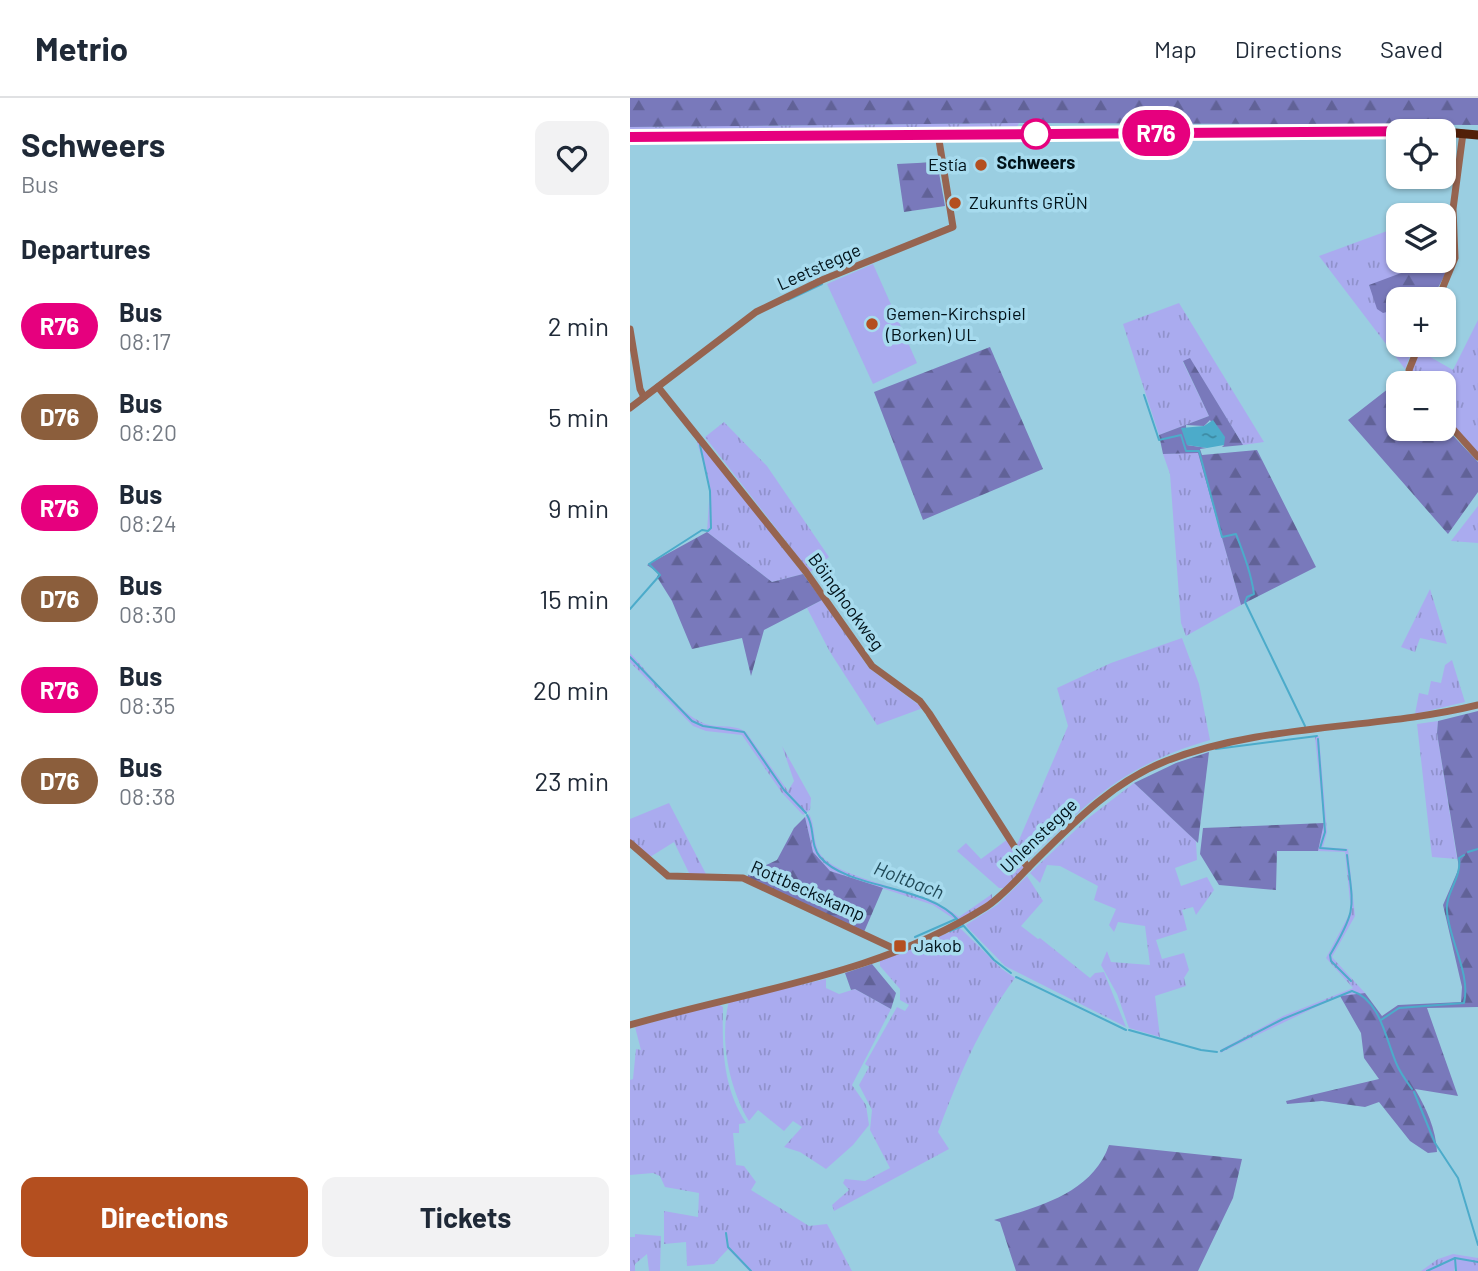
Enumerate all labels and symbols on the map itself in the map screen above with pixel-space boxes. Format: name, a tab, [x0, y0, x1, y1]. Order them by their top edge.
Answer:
line badge: R76	[1116, 110, 1196, 156]
marker: Schweers	[1021, 119, 1051, 149]
place label: Schweers	[997, 151, 1075, 173]
place label: Estía	[928, 153, 967, 175]
marker: Estía	[973, 157, 989, 173]
place label: Zukunfts GRÜN	[969, 191, 1088, 213]
marker: Zukunfts GRÜN	[947, 195, 963, 211]
street label: Leetstegge	[773, 238, 864, 294]
place label: Gemen-Kirchspiel (Borken) UL	[885, 302, 1026, 345]
marker: Gemen-Kirchspiel (Borken) UL	[864, 316, 880, 332]
street label: Böinghookweg	[804, 548, 889, 654]
street label: Uhlenstegge	[995, 793, 1081, 877]
street label: Rottbeckskamp	[748, 855, 869, 925]
water label: Holtbach	[871, 856, 947, 903]
place label: Jakob	[914, 934, 962, 956]
marker: Jakob	[892, 938, 908, 954]

